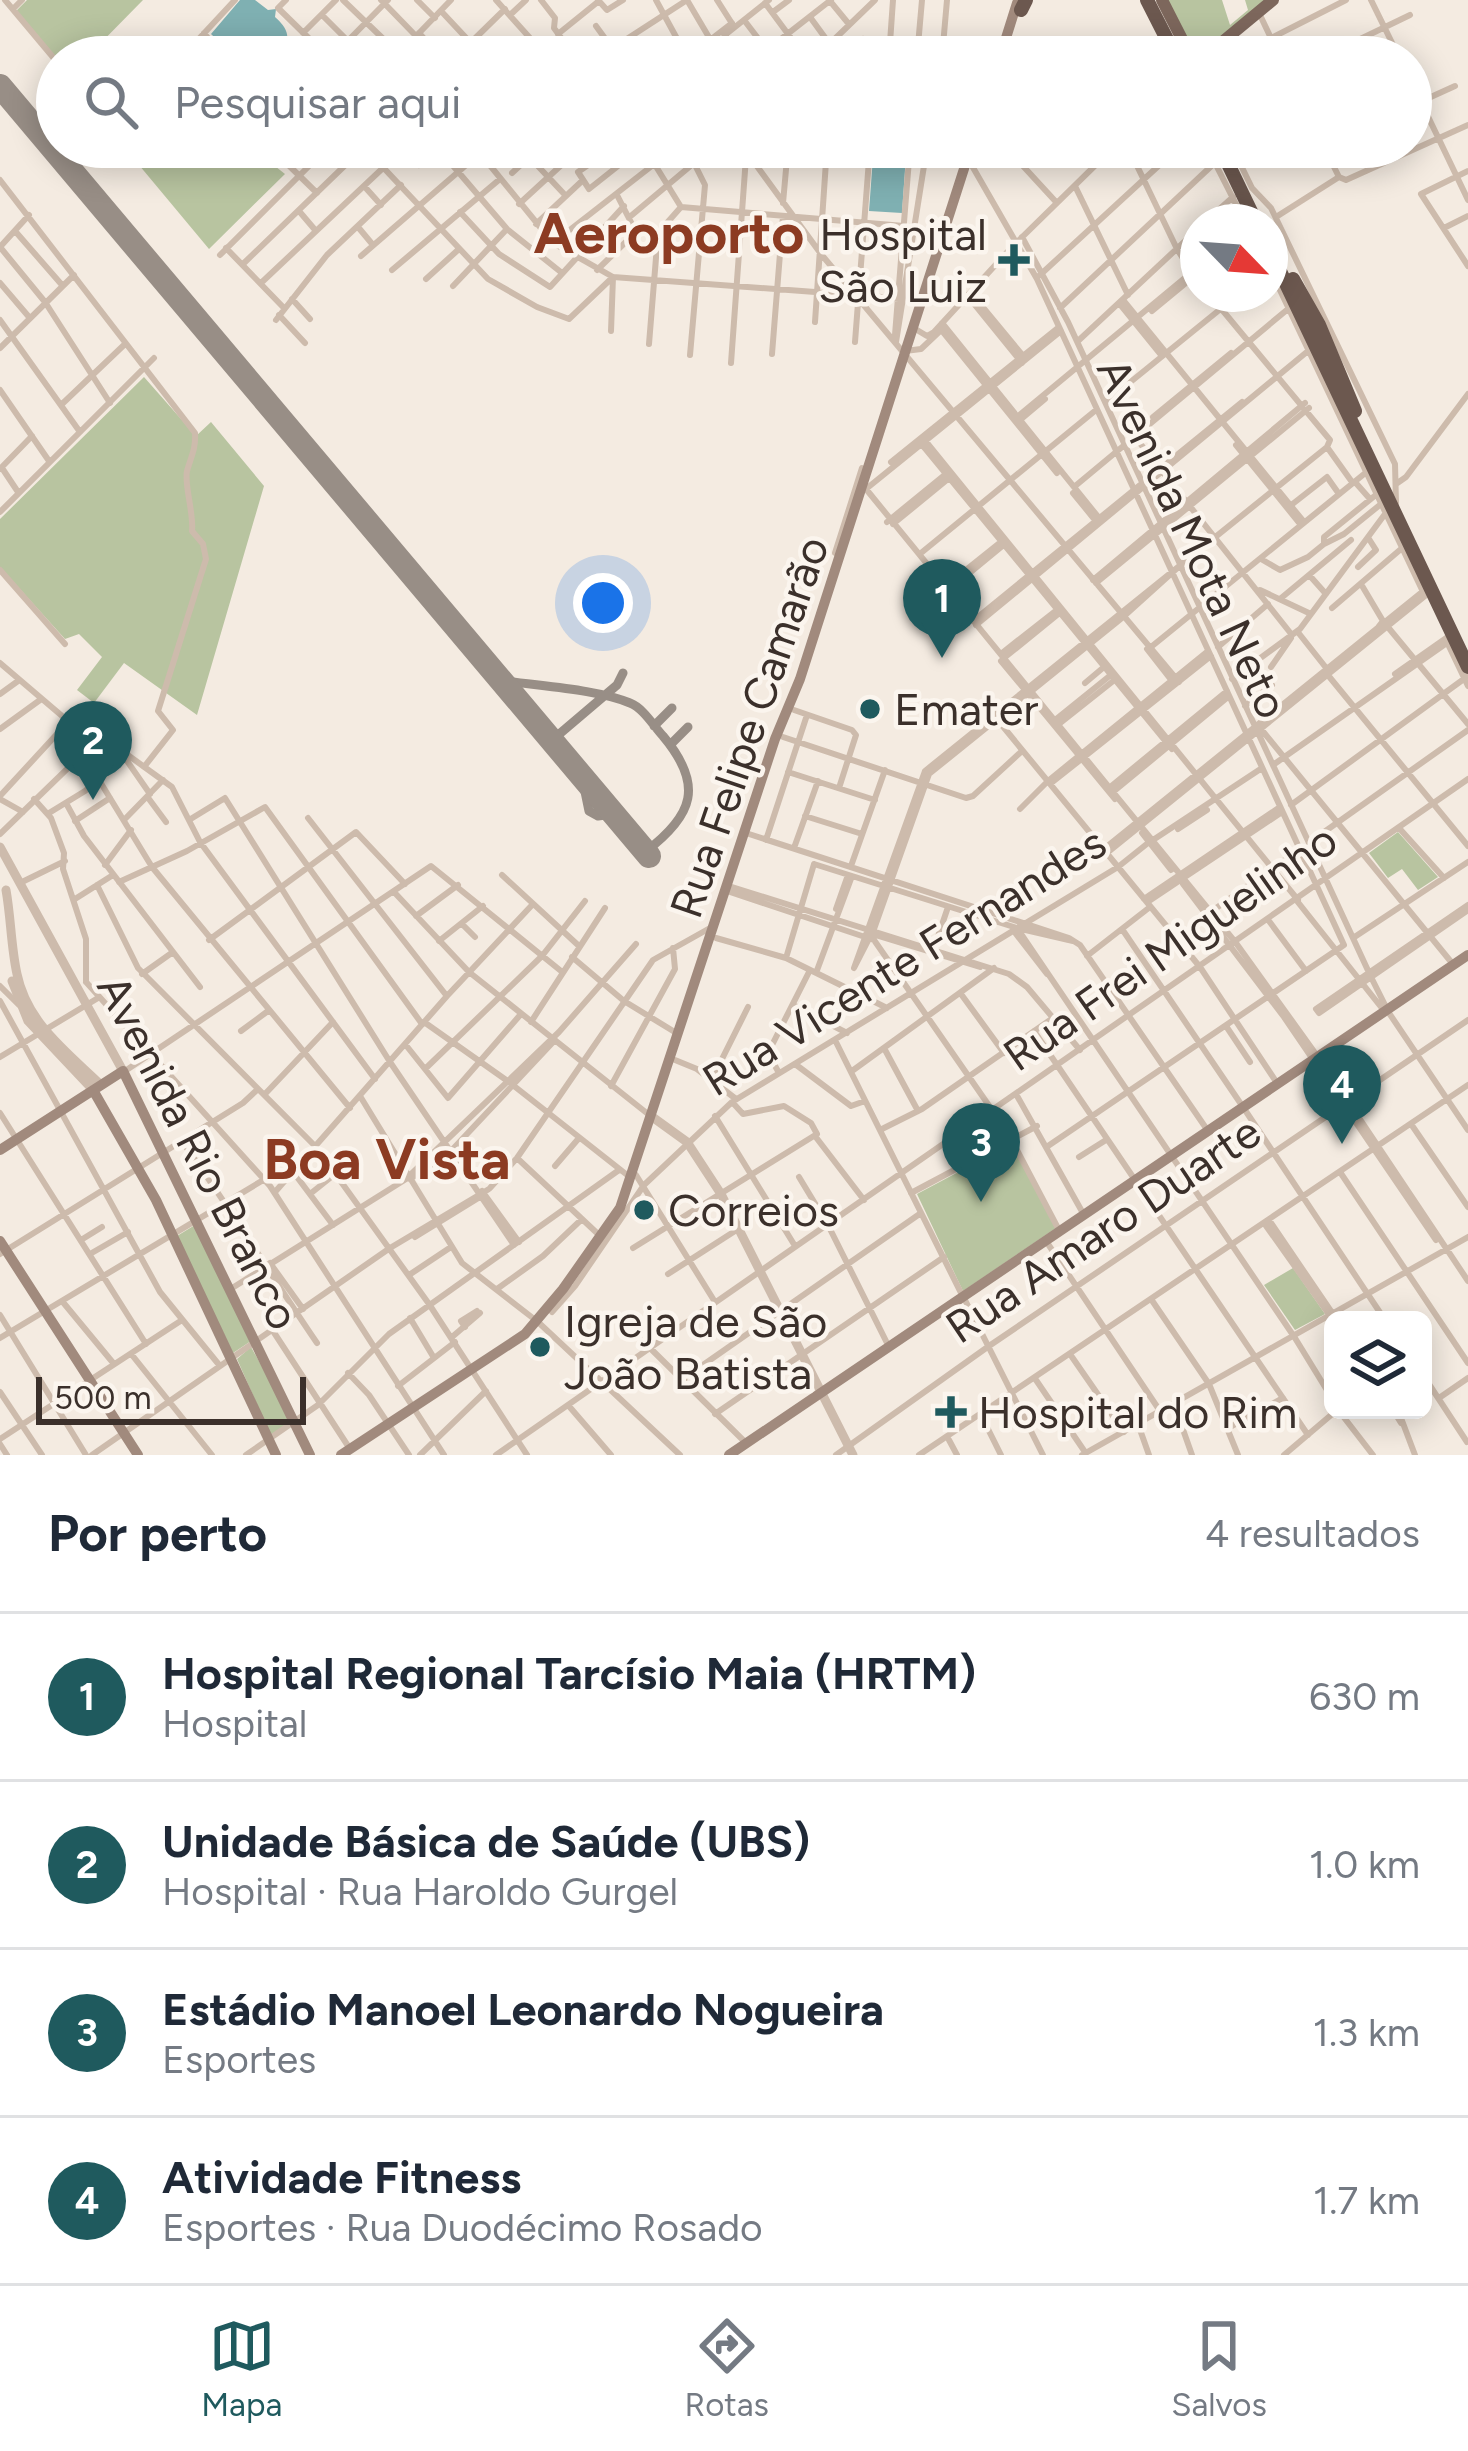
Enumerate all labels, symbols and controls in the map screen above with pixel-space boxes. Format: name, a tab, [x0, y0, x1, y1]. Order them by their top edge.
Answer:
search box	[36, 36, 1432, 168]
icon: search	[78, 69, 144, 135]
text: Pesquisar aqui	[174, 75, 461, 129]
district label: Aeroporto	[534, 199, 804, 267]
north arrow	[1180, 204, 1288, 312]
place label: Hospital São Luiz	[818, 207, 987, 313]
marker: Hospital São Luiz	[998, 244, 1030, 276]
street label: Avenida Mota Neto	[1086, 349, 1300, 727]
street label: Rua Felipe Camarão	[658, 529, 840, 925]
pin: 1	[903, 559, 981, 658]
your location	[573, 573, 633, 633]
place label: Emater	[894, 682, 1039, 736]
marker: Emater	[857, 696, 883, 722]
pin: 2	[54, 701, 132, 800]
street label: Rua Frei Miguelinho	[993, 812, 1347, 1082]
street label: Rua Vicente Fernandes	[693, 815, 1115, 1107]
street label: Avenida Rio Branco	[86, 966, 312, 1338]
pin: 4	[1303, 1045, 1381, 1144]
pin: 3	[942, 1103, 1020, 1202]
street label: Rua Amaro Duarte	[936, 1104, 1270, 1354]
district label: Boa Vista	[263, 1125, 511, 1193]
place label: Correios	[668, 1183, 839, 1237]
marker: Correios	[631, 1197, 657, 1223]
place label: Igreja de São João Batista	[564, 1294, 827, 1400]
map controls	[1324, 1311, 1432, 1419]
button: layers	[1324, 1311, 1432, 1419]
marker: Igreja de São João Batista	[527, 1334, 553, 1360]
scale bar	[36, 1371, 306, 1424]
text: 500 m	[54, 1378, 152, 1417]
place label: Hospital do Rim	[978, 1385, 1297, 1439]
marker: Hospital do Rim	[935, 1396, 967, 1428]
text: Por perto	[48, 1503, 267, 1564]
text: 4 resultados	[1205, 1510, 1420, 1557]
text: Hospital Regional Tarcísio Maia (HRTM)	[162, 1646, 976, 1700]
text: 1	[79, 1673, 95, 1720]
text: 630 m	[1309, 1673, 1420, 1720]
text: Hospital	[162, 1700, 307, 1747]
text: Unidade Básica de Saúde (UBS)	[162, 1814, 810, 1868]
text: 2	[76, 1841, 98, 1888]
text: 1.0 km	[1309, 1841, 1420, 1888]
text: Hospital · Rua Haroldo Gurgel	[162, 1868, 678, 1915]
text: Estádio Manoel Leonardo Nogueira	[162, 1982, 884, 2036]
text: 3	[76, 2009, 98, 2056]
text: 1.3 km	[1313, 2009, 1420, 2056]
text: Esportes	[162, 2036, 316, 2083]
text: Atividade Fitness	[162, 2150, 521, 2204]
text: 4	[75, 2177, 99, 2224]
text: 1.7 km	[1313, 2177, 1420, 2224]
text: Esportes · Rua Duodécimo Rosado	[162, 2204, 763, 2251]
tab: Mapa	[201, 2313, 282, 2424]
tab: Rotas	[685, 2313, 769, 2424]
tab: Salvos	[1171, 2313, 1267, 2424]

